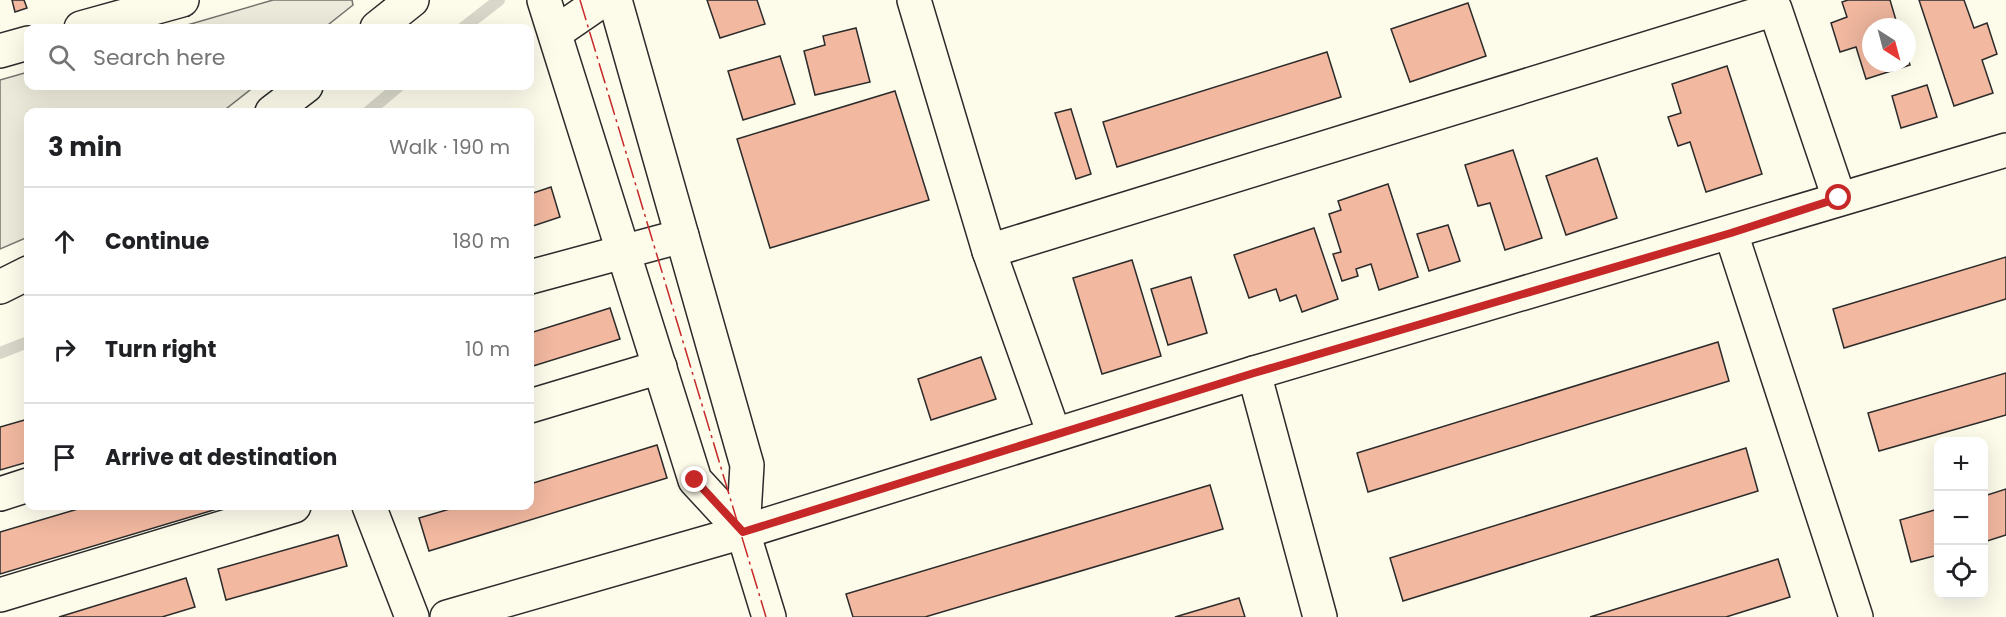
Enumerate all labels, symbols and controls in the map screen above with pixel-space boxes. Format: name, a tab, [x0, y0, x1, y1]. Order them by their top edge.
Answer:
north arrow	[1862, 18, 1916, 72]
search box	[24, 24, 534, 90]
icon: search	[45, 41, 78, 74]
text: Search here	[93, 42, 226, 73]
text: 3 min	[48, 129, 122, 165]
text: Walk · 190 m	[389, 133, 510, 161]
route start	[1825, 184, 1851, 210]
icon: ahead	[48, 225, 81, 258]
text: Continue	[105, 226, 209, 257]
text: 180 m	[452, 227, 510, 255]
icon: right	[48, 333, 81, 366]
text: Turn right	[105, 334, 216, 365]
text: 10 m	[465, 335, 510, 363]
map controls	[1934, 437, 1988, 599]
button: +	[1934, 437, 1988, 491]
icon: arrive	[48, 441, 81, 474]
text: Arrive at destination	[105, 442, 337, 473]
route end	[681, 466, 707, 492]
button: −	[1934, 491, 1988, 545]
button: locate	[1934, 545, 1988, 599]

